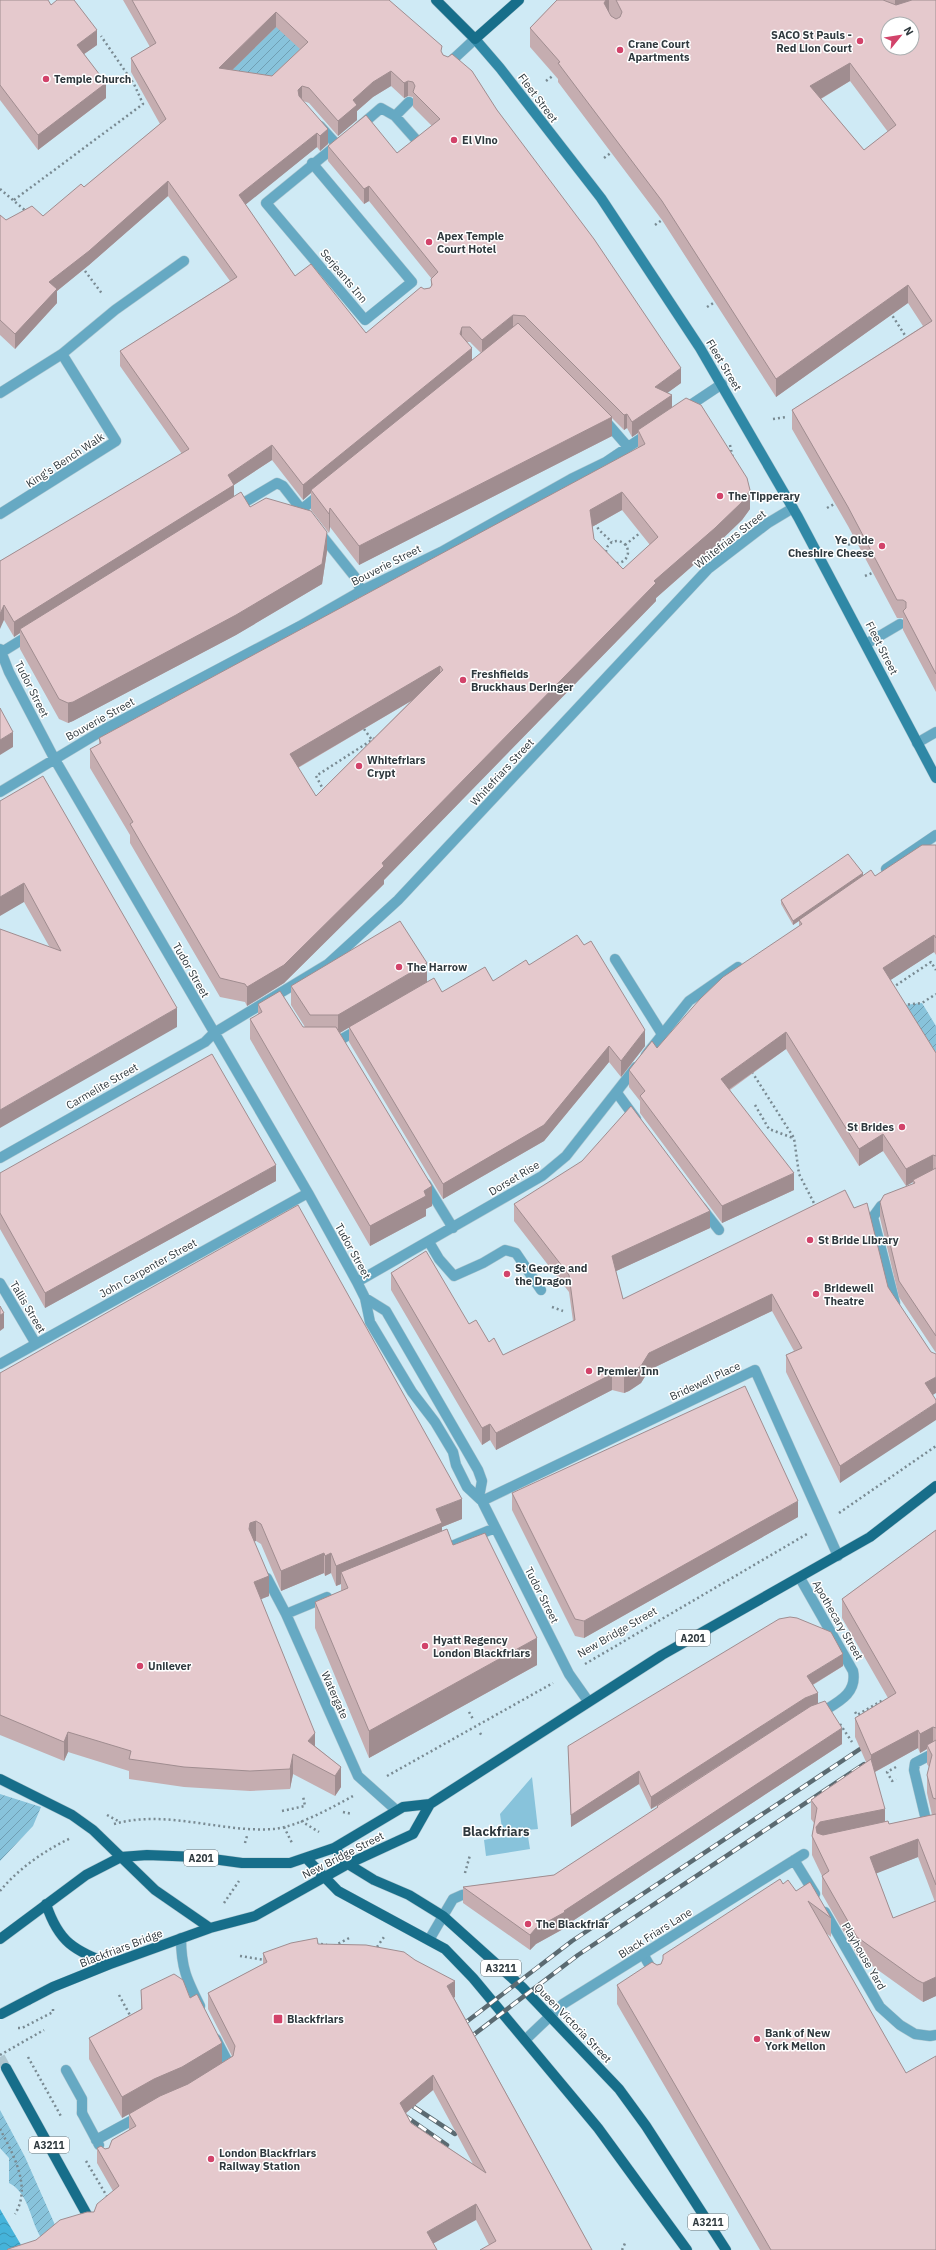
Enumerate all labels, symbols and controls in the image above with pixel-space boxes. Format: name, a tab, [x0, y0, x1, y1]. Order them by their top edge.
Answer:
north arrow	[880, 16, 920, 56]
text: N	[901, 24, 917, 38]
place label: SACO St Pauls - Red Lion Court	[771, 28, 852, 55]
marker: SACO St Pauls - Red Lion Court	[855, 36, 865, 46]
place label: Crane Court Apartments	[628, 37, 690, 64]
marker: Crane Court Apartments	[615, 45, 625, 55]
street label: Fleet Street	[515, 71, 561, 125]
place label: Temple Church	[54, 72, 131, 86]
marker: Temple Church	[41, 74, 51, 84]
place label: El Vino	[462, 133, 498, 147]
marker: El Vino	[449, 135, 459, 145]
place label: Apex Temple Court Hotel	[437, 229, 504, 256]
marker: Apex Temple Court Hotel	[424, 237, 434, 247]
street label: Serjeants Inn	[317, 246, 371, 306]
street label: Fleet Street	[703, 337, 745, 394]
street label: King's Bench Walk	[23, 429, 107, 491]
place label: The Tipperary	[728, 489, 800, 503]
marker: The Tipperary	[715, 491, 725, 501]
street label: Whitefriars Street	[691, 507, 769, 571]
place label: Ye Olde Cheshire Cheese	[788, 533, 874, 560]
street label: Bouverie Street	[349, 541, 423, 589]
marker: Ye Olde Cheshire Cheese	[877, 541, 887, 551]
street label: Fleet Street	[863, 619, 901, 677]
street label: Tudor Street	[12, 658, 52, 720]
place label: Freshfields Bruckhaus Deringer	[471, 667, 574, 694]
marker: Freshfields Bruckhaus Deringer	[458, 675, 468, 685]
street label: Bouverie Street	[63, 694, 137, 744]
street label: Whitefriars Street	[467, 735, 537, 809]
place label: Whitefriars Crypt	[367, 753, 426, 780]
marker: Whitefriars Crypt	[354, 761, 364, 771]
street label: Tudor Street	[170, 940, 212, 1000]
place label: The Harrow	[407, 960, 468, 974]
marker: The Harrow	[394, 962, 404, 972]
street label: Carmelite Street	[64, 1060, 141, 1112]
place label: St Brides	[847, 1120, 894, 1134]
marker: St Brides	[897, 1122, 907, 1132]
street label: Dorset Rise	[486, 1157, 542, 1199]
street label: Tudor Street	[332, 1221, 374, 1281]
place label: St Bride Library	[818, 1233, 899, 1247]
street label: John Carpenter Street	[97, 1235, 199, 1301]
marker: St Bride Library	[805, 1235, 815, 1245]
place label: St George and the Dragon	[515, 1261, 588, 1288]
marker: St George and the Dragon	[502, 1269, 512, 1279]
street label: Tallis Street	[7, 1278, 49, 1336]
place label: Bridewell Theatre	[824, 1281, 874, 1308]
marker: Bridewell Theatre	[811, 1289, 821, 1299]
street label: Bridewell Place	[667, 1359, 743, 1403]
place label: Premier Inn	[597, 1364, 659, 1378]
marker: Premier Inn	[584, 1366, 594, 1376]
street label: Tudor Street	[522, 1564, 562, 1626]
street label: Apothecary Street	[810, 1578, 867, 1662]
street label: New Bridge Street	[575, 1603, 659, 1660]
road number: A201	[676, 1630, 710, 1646]
place label: Hyatt Regency London Blackfriars	[433, 1633, 531, 1660]
marker: Hyatt Regency London Blackfriars	[420, 1641, 430, 1651]
place label: Unilever	[148, 1659, 192, 1673]
marker: Unilever	[135, 1661, 145, 1671]
street label: Watergate	[318, 1669, 352, 1721]
district label: Blackfriars	[462, 1823, 530, 1840]
street label: New Bridge Street	[300, 1828, 386, 1882]
road number: A201	[184, 1850, 218, 1866]
street label: Black Friars Lane	[616, 1905, 694, 1961]
place label: The Blackfriar	[536, 1917, 610, 1931]
marker: The Blackfriar	[523, 1919, 533, 1929]
street label: Playhouse Yard	[839, 1920, 889, 1992]
street label: Blackfriars Bridge	[78, 1926, 164, 1970]
road number: A3211	[481, 1960, 521, 1976]
street label: Queen Victoria Street	[531, 1980, 615, 2066]
place label: Blackfriars	[287, 2012, 344, 2026]
marker: Blackfriars	[272, 2013, 284, 2025]
place label: Bank of New York Mellon	[765, 2026, 831, 2053]
marker: Bank of New York Mellon	[752, 2034, 762, 2044]
road number: A3211	[29, 2137, 69, 2153]
place label: London Blackfriars Railway Station	[219, 2146, 317, 2173]
marker: London Blackfriars Railway Station	[206, 2154, 216, 2164]
road number: A3211	[688, 2214, 728, 2230]

